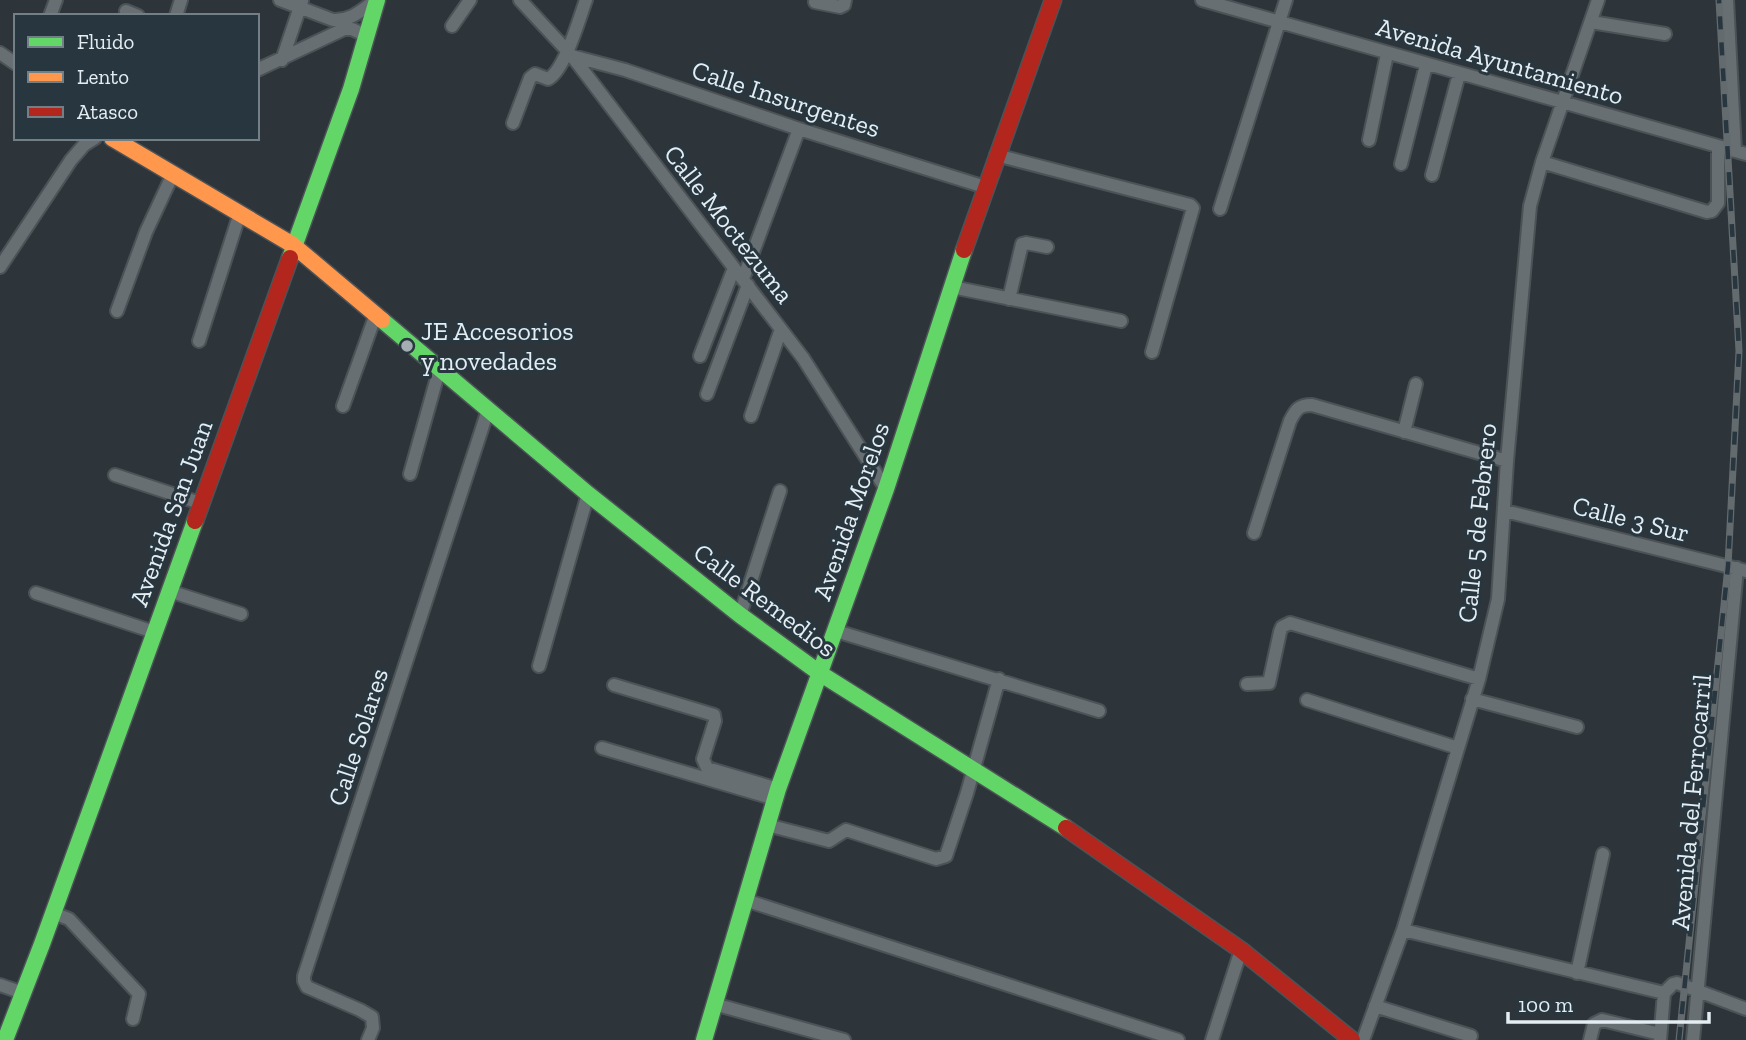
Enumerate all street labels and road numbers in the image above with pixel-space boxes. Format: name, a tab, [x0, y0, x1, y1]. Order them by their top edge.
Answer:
street label: Avenida Ayuntamiento	[1373, 10, 1627, 112]
street label: Calle Insurgentes	[688, 53, 884, 145]
street label: Calle Moctezuma	[657, 138, 801, 310]
street label: Avenida San Juan	[123, 415, 220, 610]
street label: Avenida Morelos	[806, 418, 896, 604]
street label: Calle 5 de Febrero	[1451, 422, 1503, 624]
street label: Calle 3 Sur	[1569, 489, 1693, 549]
street label: Calle Remedios	[687, 536, 843, 664]
street label: Calle Solares	[321, 664, 395, 810]
street label: Avenida del Ferrocarril	[1664, 673, 1718, 931]

